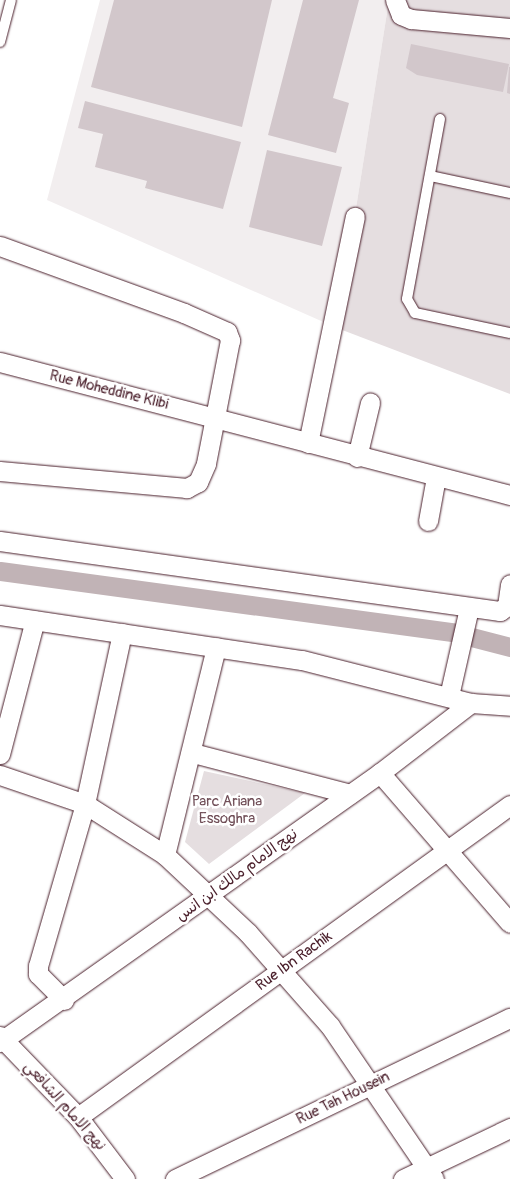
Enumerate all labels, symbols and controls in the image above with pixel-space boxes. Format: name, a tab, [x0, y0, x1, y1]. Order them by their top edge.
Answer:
street label: Rue Moheddine Klibi	[48, 367, 170, 413]
park label: Parc Ariana Essoghra	[192, 792, 262, 827]
street label: نهج الامام مالك ابن انس	[173, 825, 301, 925]
street label: Rue Ibn Rachik	[252, 927, 336, 995]
street label: نهج الامام الشافعي	[20, 1058, 110, 1154]
street label: Rue Tah Housein	[293, 1068, 393, 1128]

